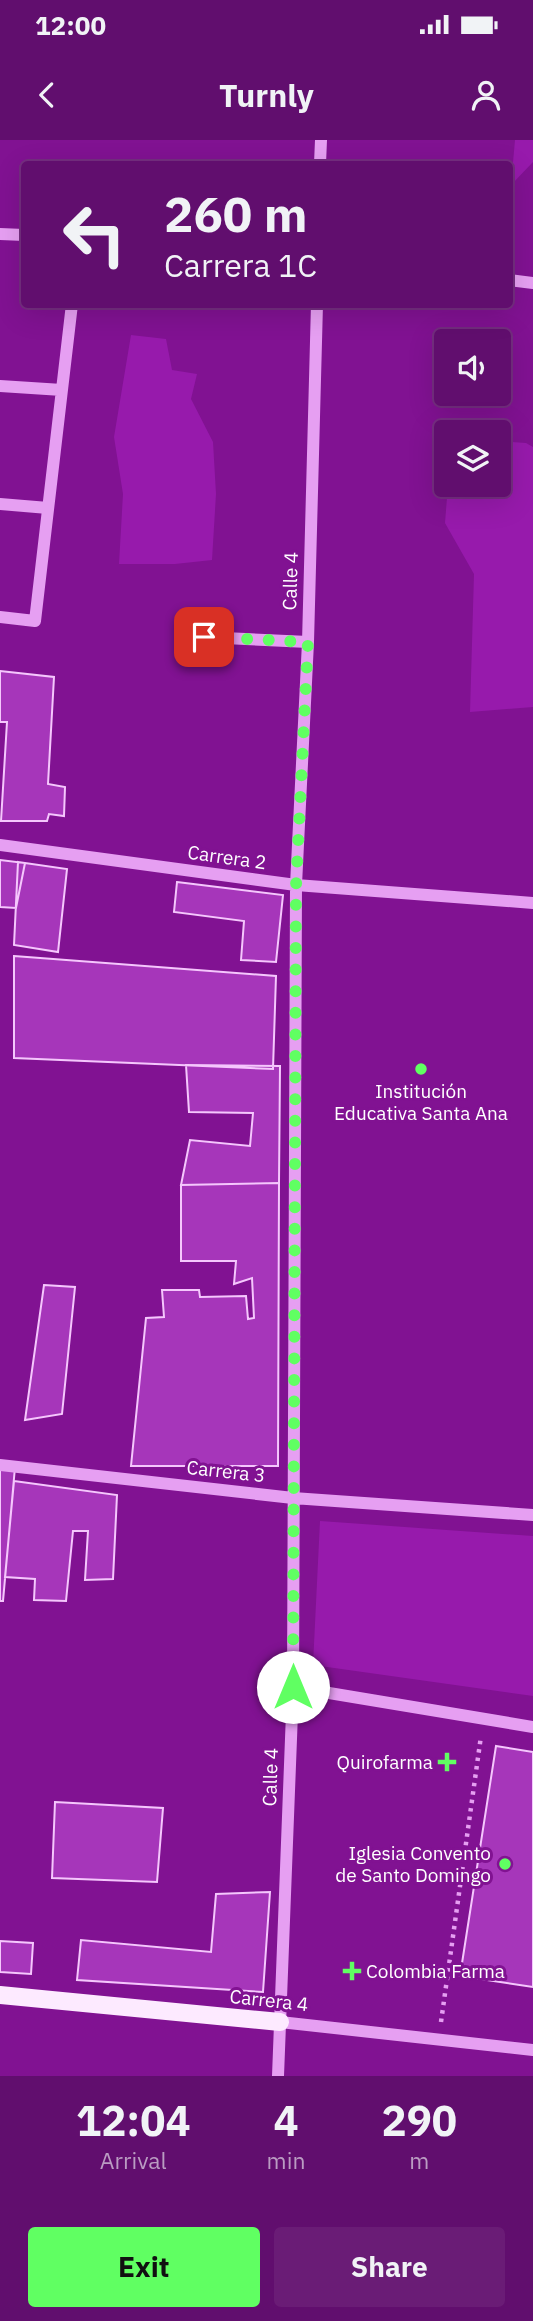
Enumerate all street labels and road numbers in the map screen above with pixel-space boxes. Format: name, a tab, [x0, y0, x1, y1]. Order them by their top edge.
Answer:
street label: Calle 4	[277, 551, 303, 611]
street label: Carrera 2	[186, 840, 268, 874]
street label: Carrera 3	[185, 1455, 267, 1487]
street label: Calle 4	[257, 1747, 283, 1807]
street label: Carrera 4	[228, 1984, 310, 2016]

